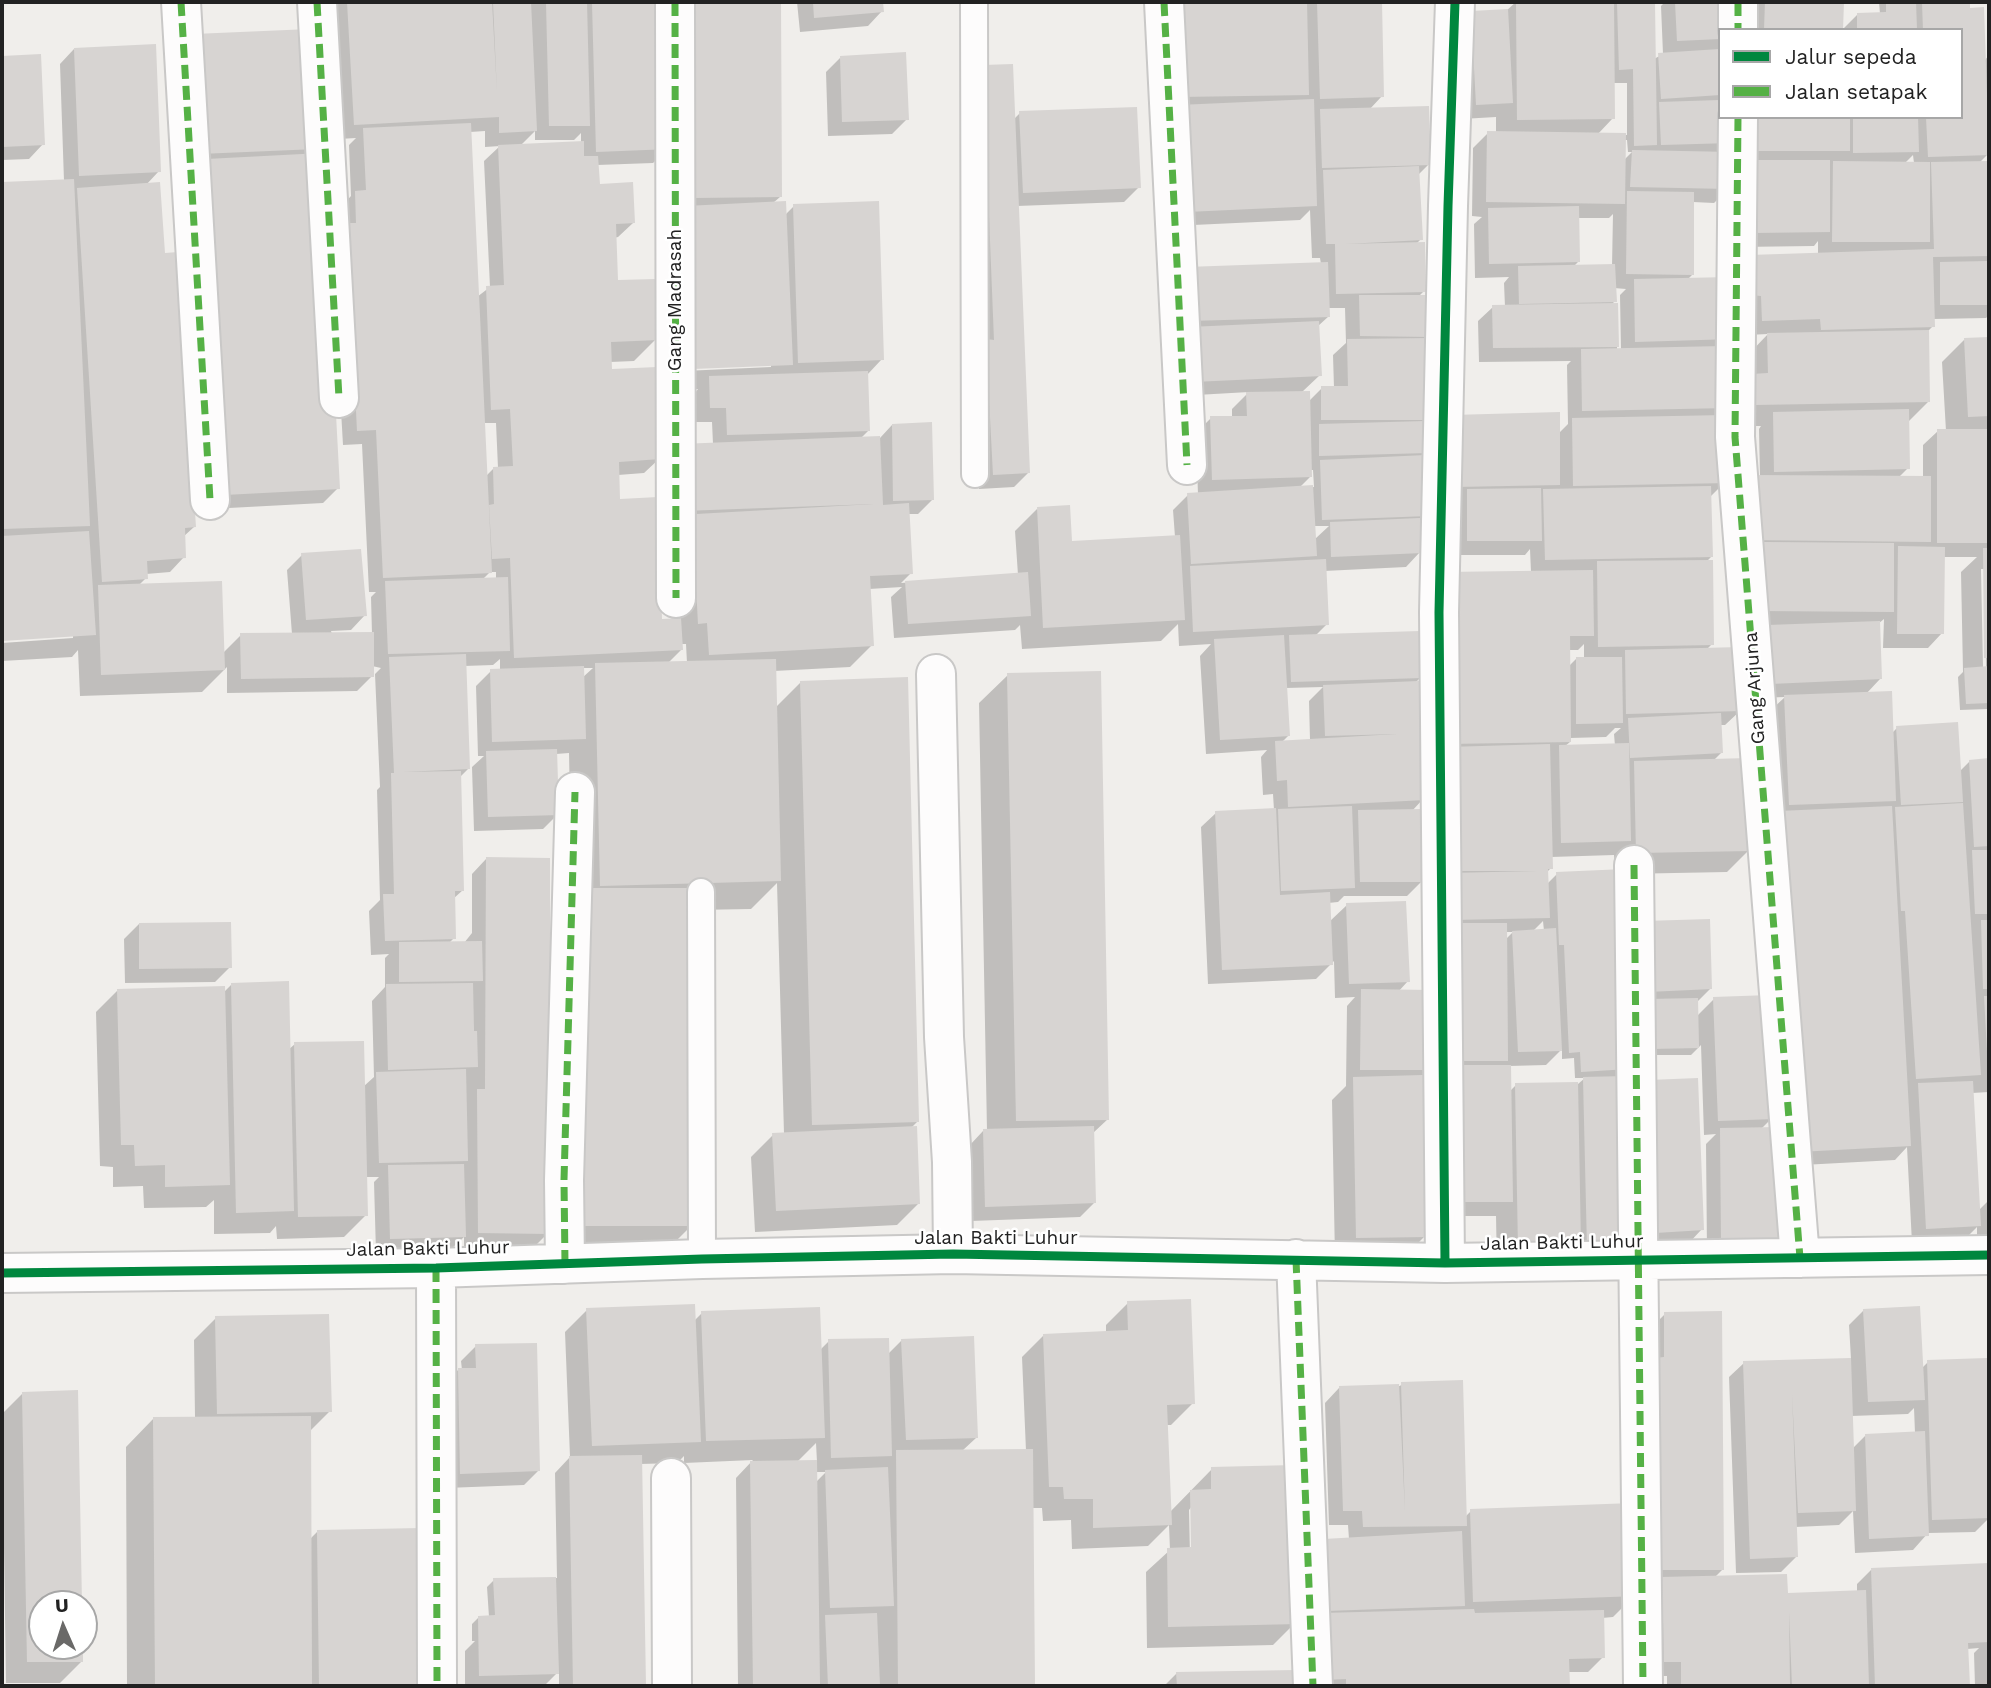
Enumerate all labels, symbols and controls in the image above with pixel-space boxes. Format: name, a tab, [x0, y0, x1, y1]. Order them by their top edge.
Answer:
legend	[1718, 28, 1963, 119]
text: Jalur sepeda	[1785, 44, 1917, 69]
text: Jalan setapak	[1785, 79, 1927, 104]
street label: Gang Madrasah	[664, 229, 686, 371]
street label: Gang Arjuna	[1740, 631, 1770, 745]
street label: Jalan Bakti Luhur	[914, 1227, 1078, 1249]
street label: Jalan Bakti Luhur	[1480, 1230, 1644, 1256]
street label: Jalan Bakti Luhur	[346, 1236, 510, 1262]
north arrow	[28, 1590, 98, 1660]
text: U	[55, 1594, 69, 1617]

